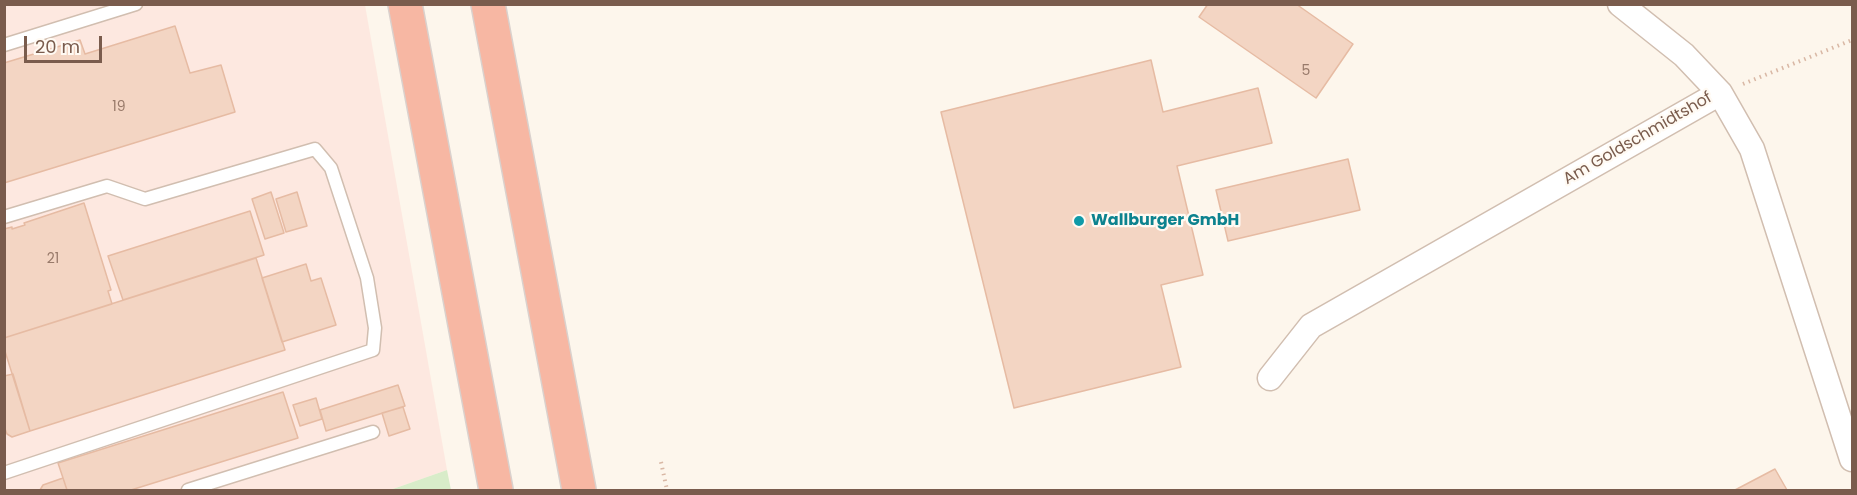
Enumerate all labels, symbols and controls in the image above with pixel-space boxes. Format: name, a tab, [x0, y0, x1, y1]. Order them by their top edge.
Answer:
scale bar	[27, 24, 105, 62]
text: 20 m	[35, 34, 80, 59]
house number: 5	[1302, 63, 1310, 79]
street label: Am Goldschmidtshof	[1560, 89, 1716, 189]
house number: 19	[112, 99, 126, 115]
place label: Wallburger GmbH	[1091, 211, 1239, 231]
marker: Wallburger GmbH	[1072, 214, 1086, 228]
house number: 21	[47, 251, 59, 267]

